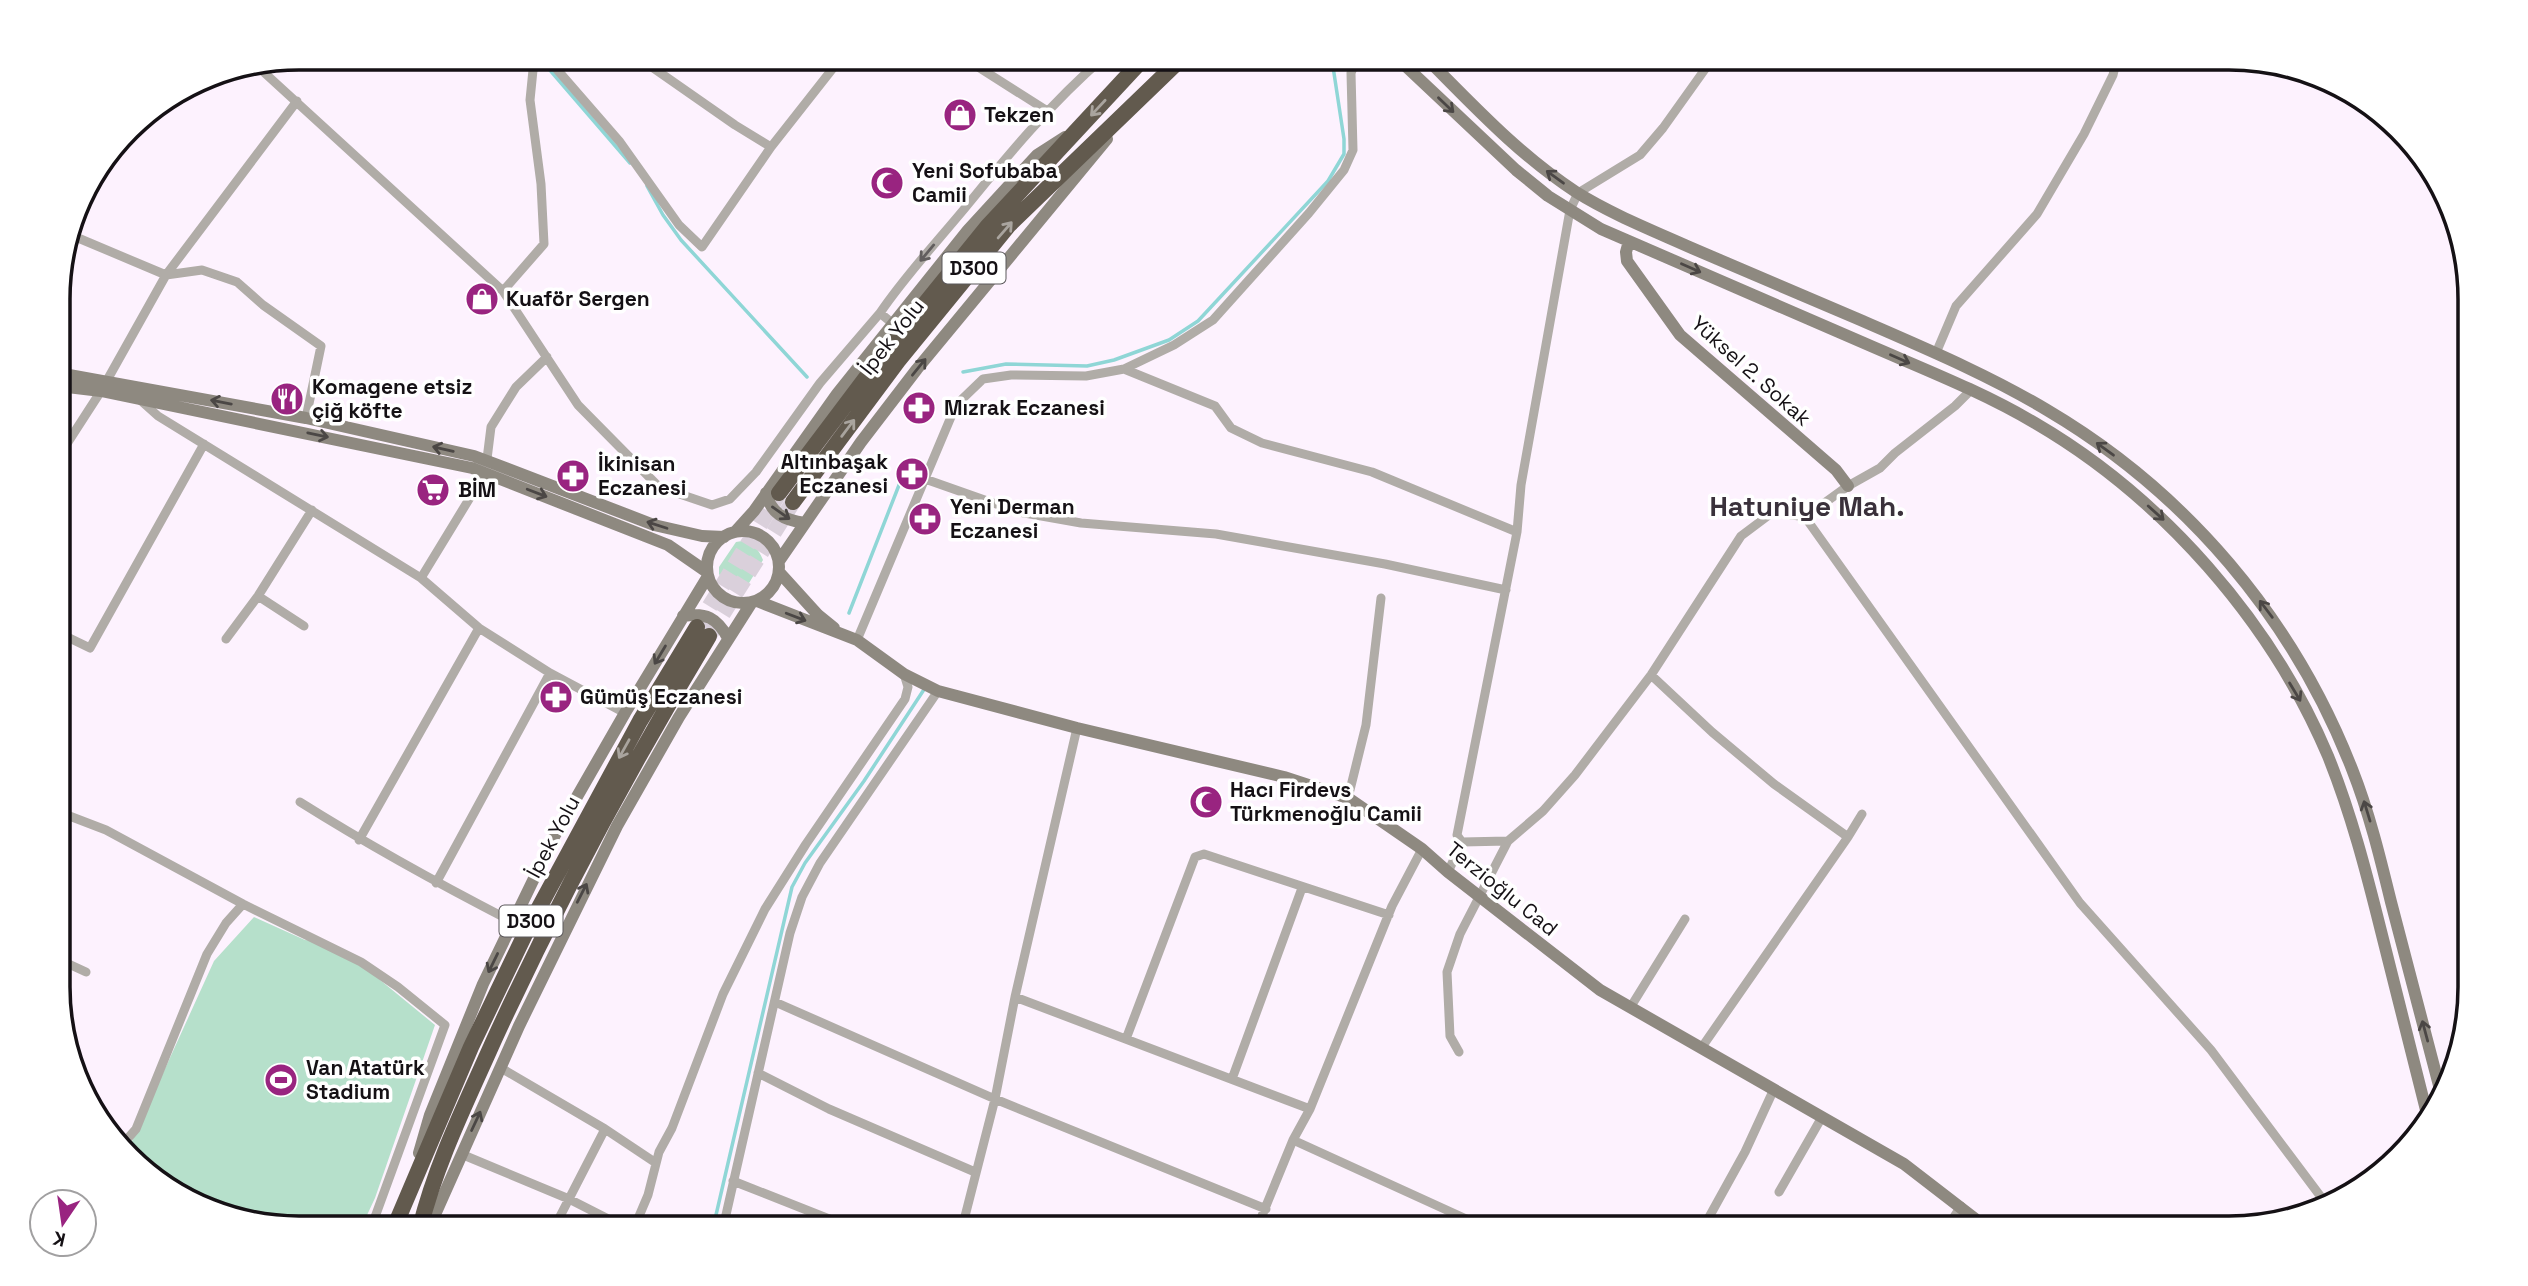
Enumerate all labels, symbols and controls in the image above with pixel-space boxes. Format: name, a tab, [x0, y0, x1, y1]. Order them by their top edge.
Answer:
shop icon: Tekzen	[941, 96, 979, 134]
one-way arrow	[1437, 97, 1454, 114]
one-way arrow	[1089, 99, 1106, 116]
place label: Tekzen	[984, 101, 1054, 128]
place label: Yeni Sofubaba Camii	[912, 157, 1058, 208]
mosque icon: Yeni Sofubaba Camii	[868, 164, 906, 202]
one-way arrow	[1546, 170, 1565, 184]
one-way arrow	[997, 222, 1013, 240]
one-way arrow	[919, 244, 934, 262]
road number: D300	[942, 252, 1006, 284]
one-way arrow	[1680, 262, 1701, 275]
shop icon: Kuaför Sergen	[463, 280, 501, 318]
place label: Kuaför Sergen	[506, 285, 650, 312]
street label: İpek Yolu	[853, 293, 930, 380]
street label: Yüksel 2. Sokak	[1686, 310, 1817, 432]
one-way arrow	[1888, 353, 1910, 366]
one-way arrow	[912, 358, 927, 376]
place label: Komagene etsiz çiğ köfte	[312, 373, 472, 424]
restaurant icon: Komagene etsiz çiğ köfte	[268, 380, 306, 418]
pharmacy icon: Mızrak Eczanesi	[900, 389, 938, 427]
one-way arrow	[210, 394, 233, 408]
place label: Mızrak Eczanesi	[944, 394, 1105, 421]
one-way arrow	[841, 419, 856, 437]
one-way arrow	[306, 429, 329, 443]
one-way arrow	[432, 441, 455, 455]
one-way arrow	[2096, 442, 2115, 456]
place label: Altınbaşak Eczanesi	[781, 448, 888, 499]
place label: İkinisan Eczanesi	[598, 450, 686, 501]
pharmacy icon: Altınbaşak Eczanesi	[893, 455, 931, 493]
pharmacy icon: İkinisan Eczanesi	[554, 457, 592, 495]
supermarket icon: BİM	[414, 471, 452, 509]
place label: BİM	[458, 476, 496, 503]
one-way arrow	[526, 488, 548, 500]
district label: Hatuniye Mah.	[1709, 488, 1905, 524]
place label: Yeni Derman Eczanesi	[950, 493, 1075, 544]
pharmacy icon: Yeni Derman Eczanesi	[906, 500, 944, 538]
one-way arrow	[2147, 505, 2164, 522]
one-way arrow	[770, 506, 790, 521]
one-way arrow	[647, 518, 669, 530]
one-way arrow	[2259, 600, 2274, 618]
one-way arrow	[785, 612, 807, 625]
one-way arrow	[652, 645, 666, 665]
pharmacy icon: Gümüş Eczanesi	[537, 678, 575, 716]
one-way arrow	[2289, 681, 2303, 701]
place label: Gümüş Eczanesi	[580, 683, 742, 710]
one-way arrow	[617, 738, 630, 759]
place label: Hacı Firdevs Türkmenoğlu Camii	[1230, 776, 1422, 827]
mosque icon: Hacı Firdevs Türkmenoğlu Camii	[1187, 783, 1225, 821]
street label: İpek Yolu	[520, 791, 585, 883]
one-way arrow	[2360, 801, 2372, 823]
street label: Terzioğlu Cad	[1441, 836, 1563, 942]
one-way arrow	[576, 883, 590, 904]
road number: D300	[500, 906, 562, 937]
one-way arrow	[486, 952, 500, 973]
one-way arrow	[2418, 1020, 2431, 1043]
place label: Van Atatürk Stadium	[306, 1054, 425, 1105]
sports icon: Van Atatürk Stadium	[262, 1061, 300, 1099]
one-way arrow	[470, 1111, 483, 1132]
north arrow	[28, 1188, 98, 1258]
text: K	[51, 1226, 68, 1253]

